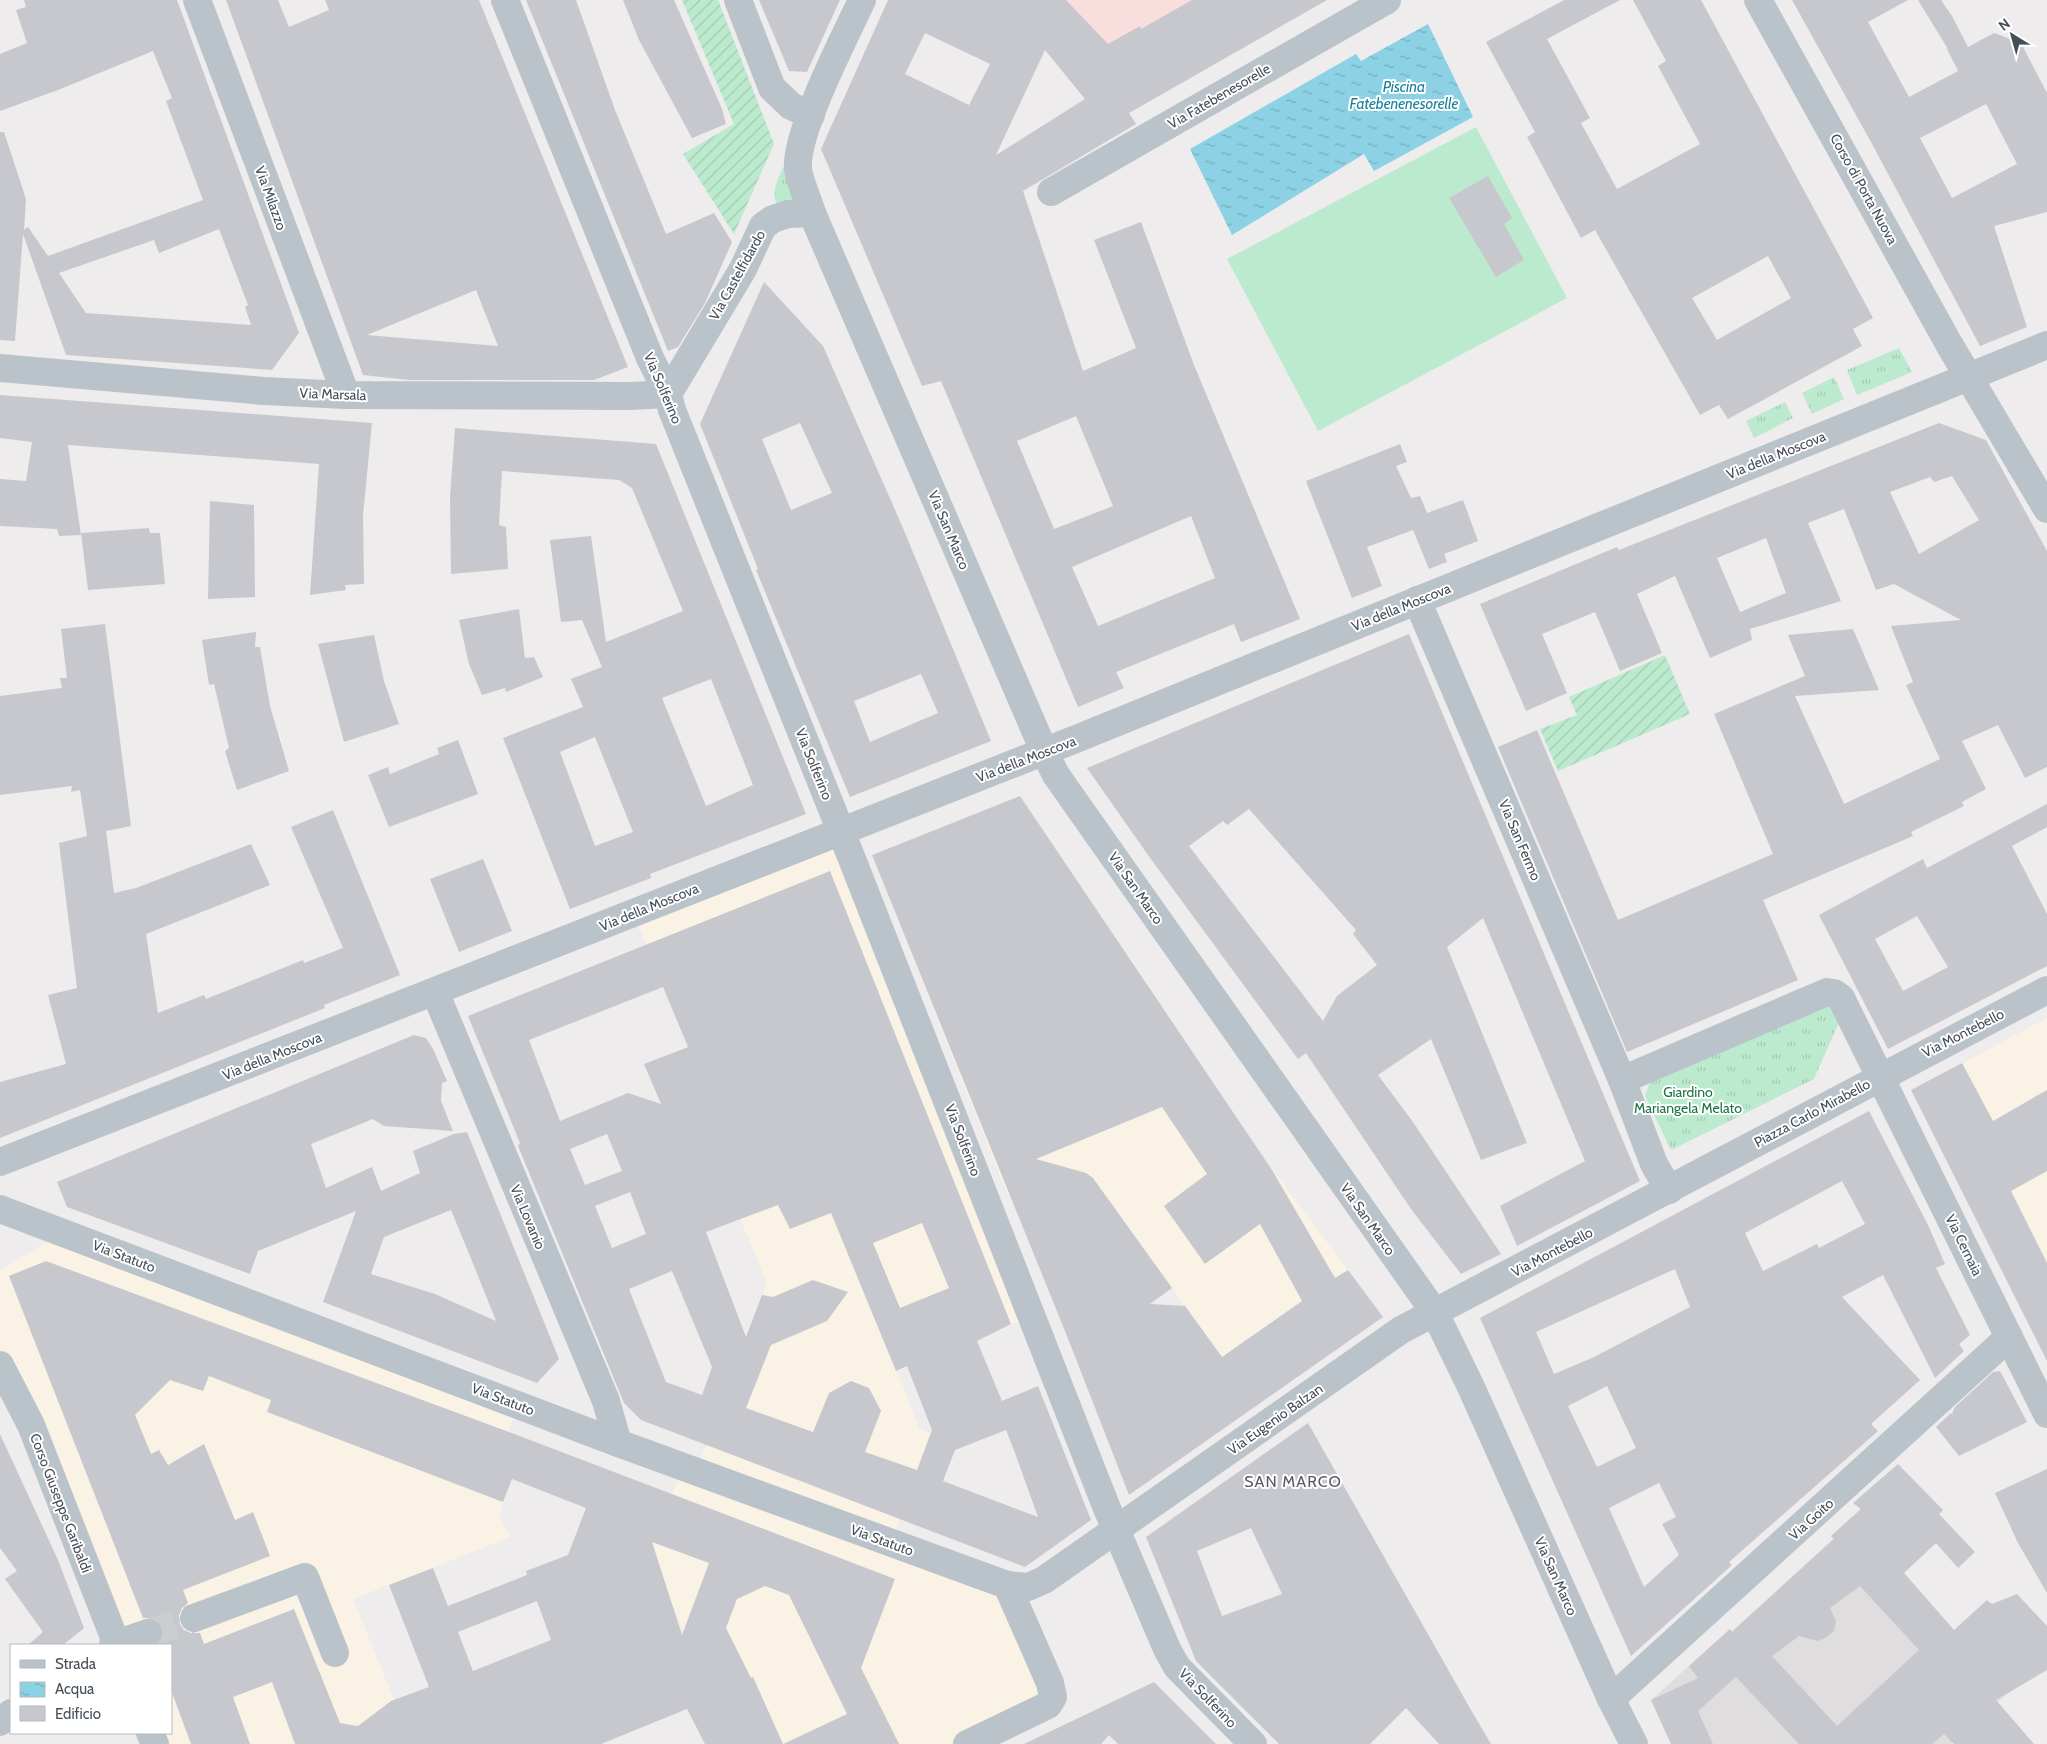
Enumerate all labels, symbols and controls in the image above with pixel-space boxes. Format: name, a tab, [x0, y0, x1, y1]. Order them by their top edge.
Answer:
north arrow	[1987, 10, 2037, 60]
text: N	[1995, 14, 2014, 35]
street label: Via Fatebenesorelle	[1164, 59, 1274, 133]
water label: Piscina Fatebenenesorelle	[1350, 78, 1459, 113]
street label: Corso di Porta Nuova	[1826, 131, 1902, 248]
street label: Via Milazzo	[251, 163, 291, 233]
street label: Via Castelfidardo	[705, 227, 769, 323]
street label: Via Solferino	[640, 350, 686, 427]
street label: Via Marsala	[299, 384, 367, 404]
street label: Via della Moscova	[1724, 427, 1829, 483]
street label: Via San Marco	[924, 488, 974, 572]
street label: Via della Moscova	[1349, 579, 1454, 635]
street label: Via Solferino	[791, 726, 837, 803]
street label: Via della Moscova	[974, 732, 1079, 786]
street label: Via San Fermo	[1495, 797, 1545, 883]
street label: Via San Marco	[1105, 848, 1168, 928]
street label: Via della Moscova	[597, 879, 702, 935]
street label: Via Montebello	[1919, 1005, 2007, 1061]
street label: Via della Moscova	[220, 1028, 325, 1084]
street label: Piazza Carlo Mirabello	[1751, 1075, 1873, 1151]
park label: Giardino Mariangela Melato	[1634, 1083, 1742, 1117]
street label: Via Solferino	[941, 1101, 985, 1179]
street label: Via San Marco	[1337, 1179, 1400, 1259]
street label: Via Lovanio	[506, 1182, 550, 1252]
street label: Via Cernaia	[1941, 1211, 1987, 1279]
street label: Via Montebello	[1508, 1223, 1596, 1281]
street label: Via Statuto	[90, 1236, 158, 1276]
street label: Via Statuto	[469, 1379, 537, 1419]
street label: Via Eugenio Balzan	[1224, 1379, 1326, 1459]
street label: Corso Giuseppe Garibaldi	[26, 1431, 96, 1575]
district label: SAN MARCO	[1244, 1472, 1342, 1491]
street label: Via Goito	[1785, 1494, 1837, 1544]
street label: Via Statuto	[848, 1520, 916, 1560]
street label: Via San Marco	[1531, 1534, 1581, 1618]
legend	[10, 1644, 172, 1734]
text: Strada	[55, 1655, 97, 1673]
street label: Via Solferino	[1175, 1664, 1241, 1732]
text: Acqua	[55, 1680, 95, 1698]
text: Edificio	[55, 1705, 101, 1723]

